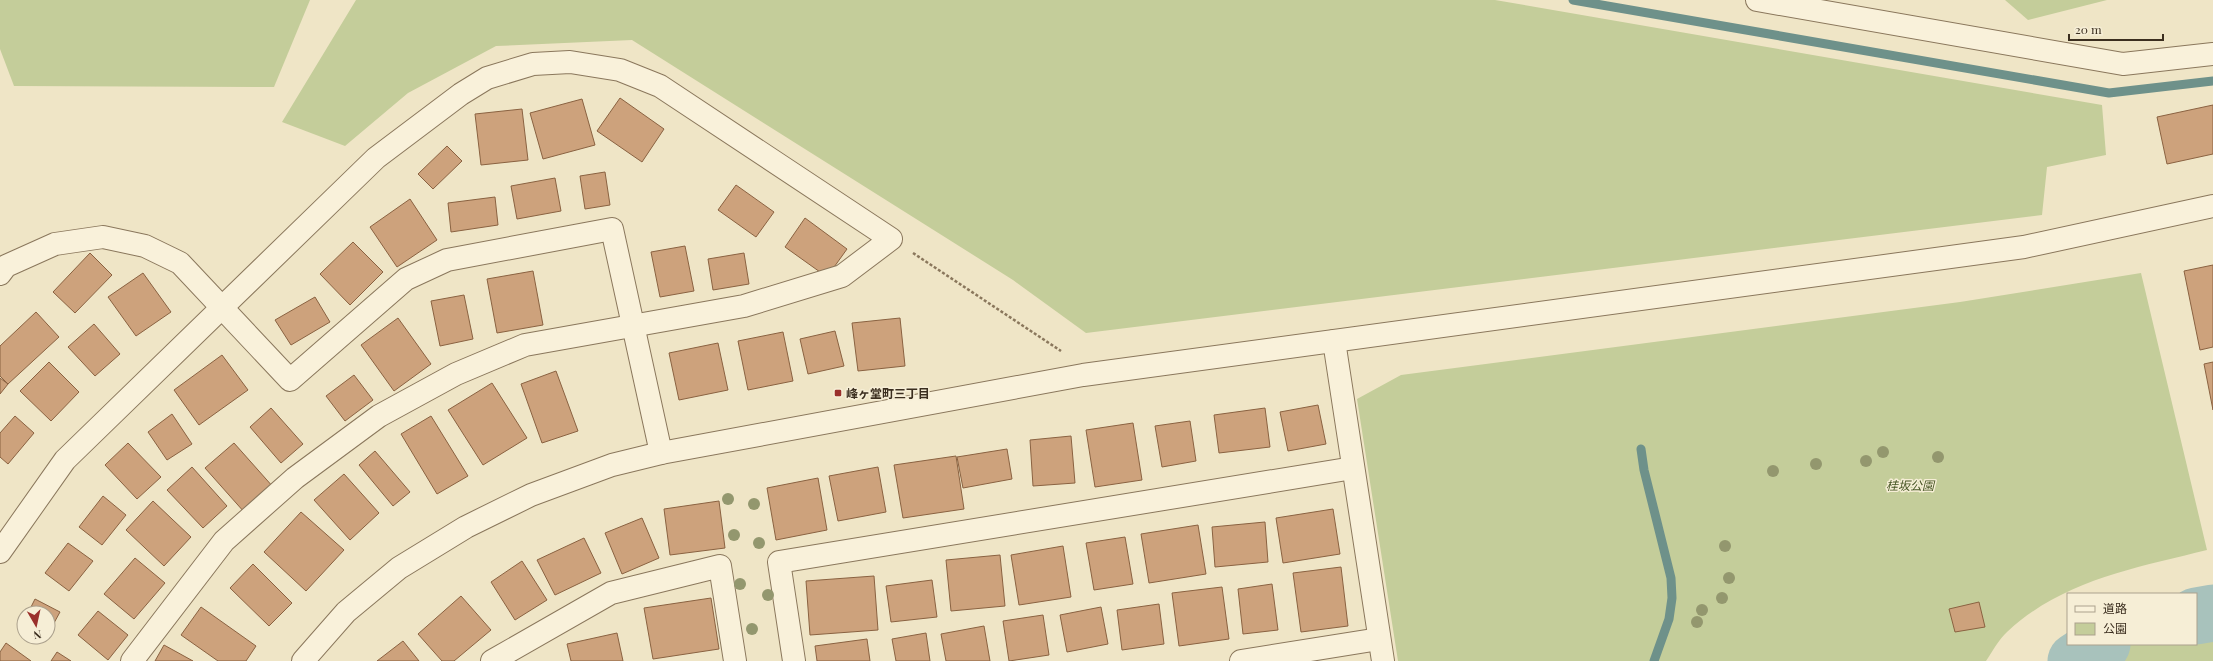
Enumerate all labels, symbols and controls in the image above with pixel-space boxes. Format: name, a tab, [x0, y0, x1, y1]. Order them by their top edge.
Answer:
scale bar	[2069, 16, 2163, 42]
text: 20 m	[2075, 21, 2102, 37]
place label: 峰ヶ堂町三丁目	[846, 385, 930, 401]
marker: 峰ヶ堂町三丁目	[833, 388, 843, 398]
park label: 桂坂公園	[1886, 477, 1936, 493]
legend	[2067, 593, 2197, 645]
text: 道路	[2103, 600, 2127, 616]
north arrow	[16, 605, 56, 645]
text: 公園	[2103, 620, 2127, 636]
text: N	[32, 627, 43, 643]

